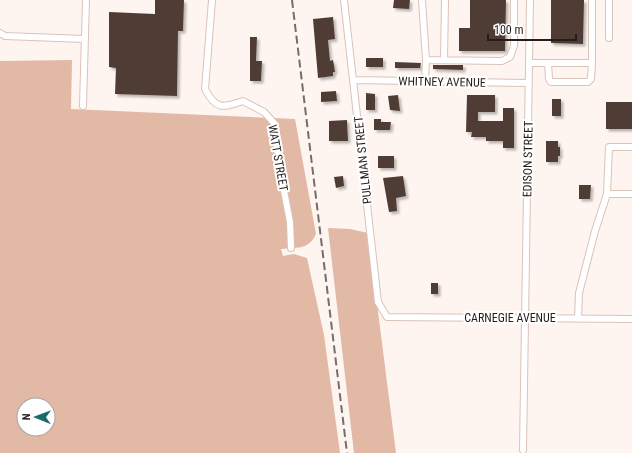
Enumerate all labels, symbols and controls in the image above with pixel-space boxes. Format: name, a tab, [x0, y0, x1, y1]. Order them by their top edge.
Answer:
scale bar	[488, 16, 576, 42]
text: 100 m	[494, 23, 524, 37]
street label: WHITNEY AVENUE	[398, 74, 486, 90]
street label: PULLMAN STREET	[351, 115, 375, 205]
street label: EDISON STREET	[520, 121, 536, 197]
street label: WATT STREET	[265, 124, 291, 192]
street label: CARNEGIE AVENUE	[464, 311, 556, 325]
north arrow	[16, 397, 56, 437]
text: N	[20, 413, 33, 420]

